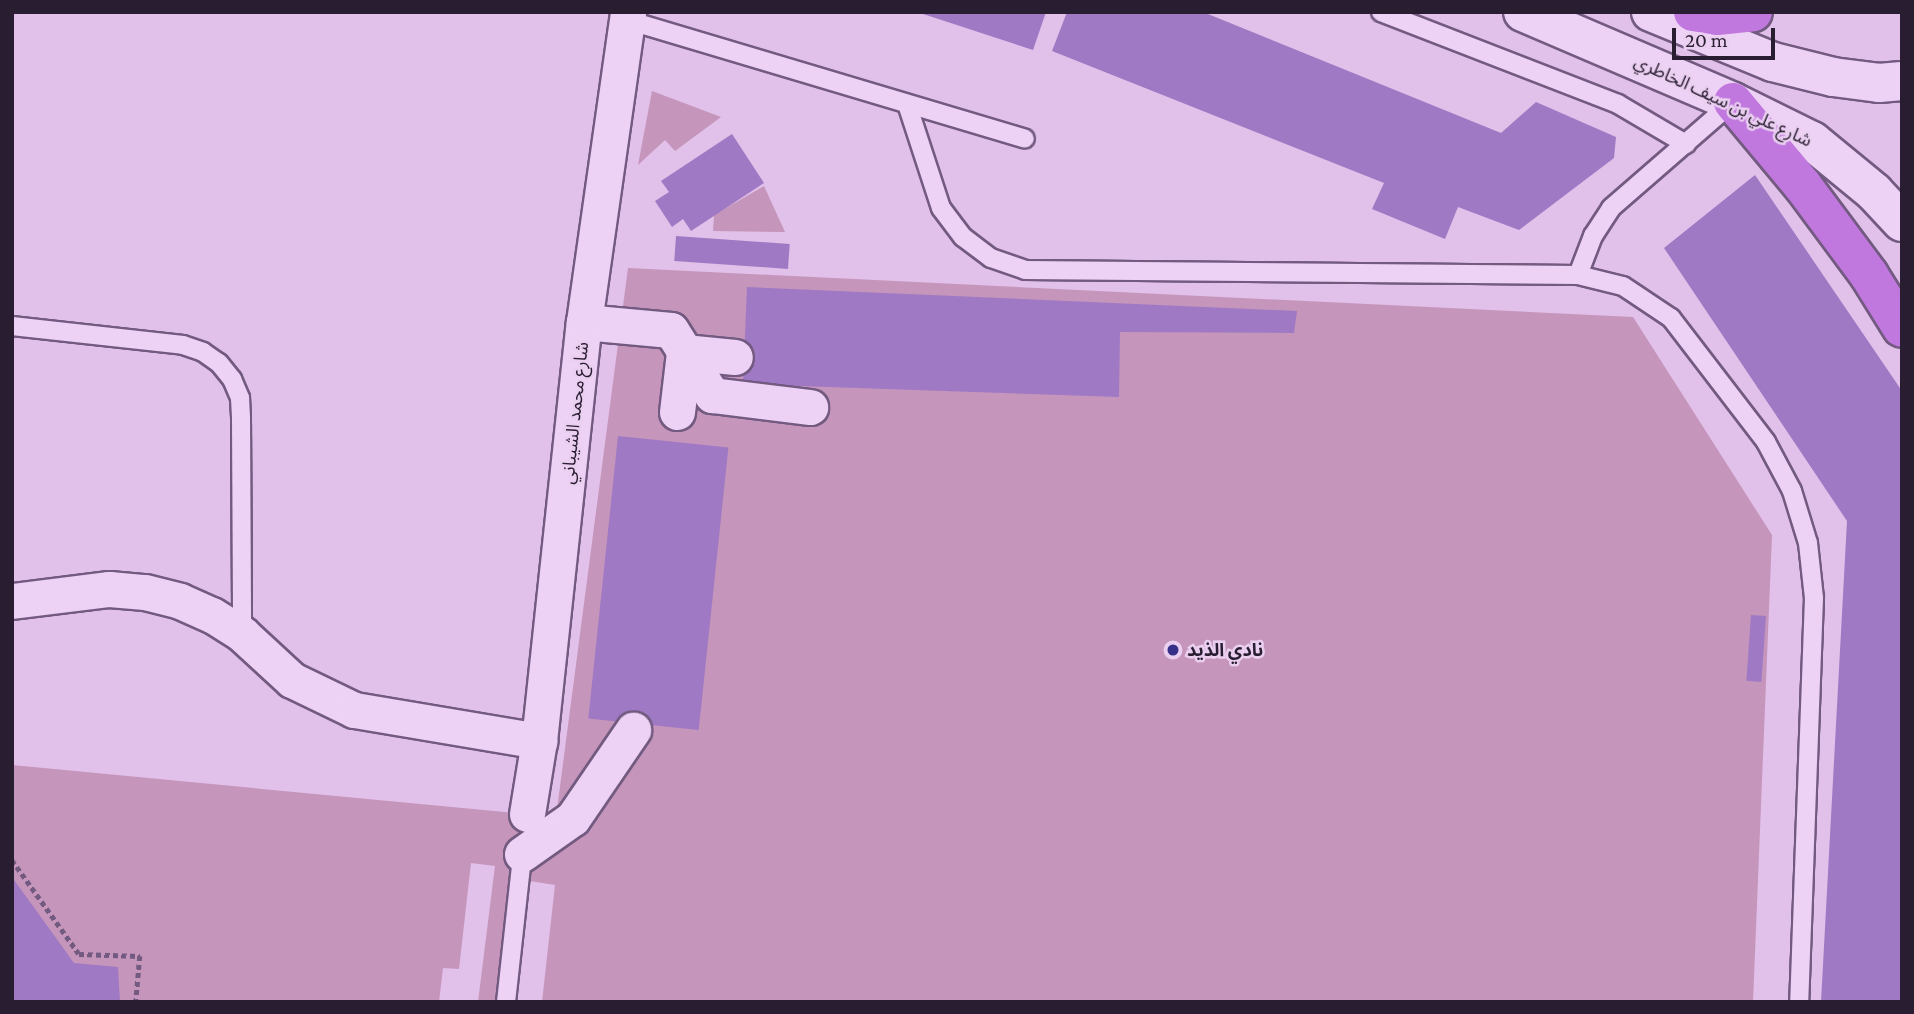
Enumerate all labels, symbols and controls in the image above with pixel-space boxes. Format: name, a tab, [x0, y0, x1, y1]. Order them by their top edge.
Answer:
scale bar	[1676, 14, 1779, 58]
text: 20 m	[1685, 28, 1728, 52]
street label: شارع علي بن سيف الخاطري	[1631, 50, 1815, 152]
street label: شارع محمد الشيباني	[557, 341, 593, 485]
place label: نادي الذيد	[1187, 639, 1263, 661]
marker: نادي الذيد	[1165, 642, 1181, 658]

